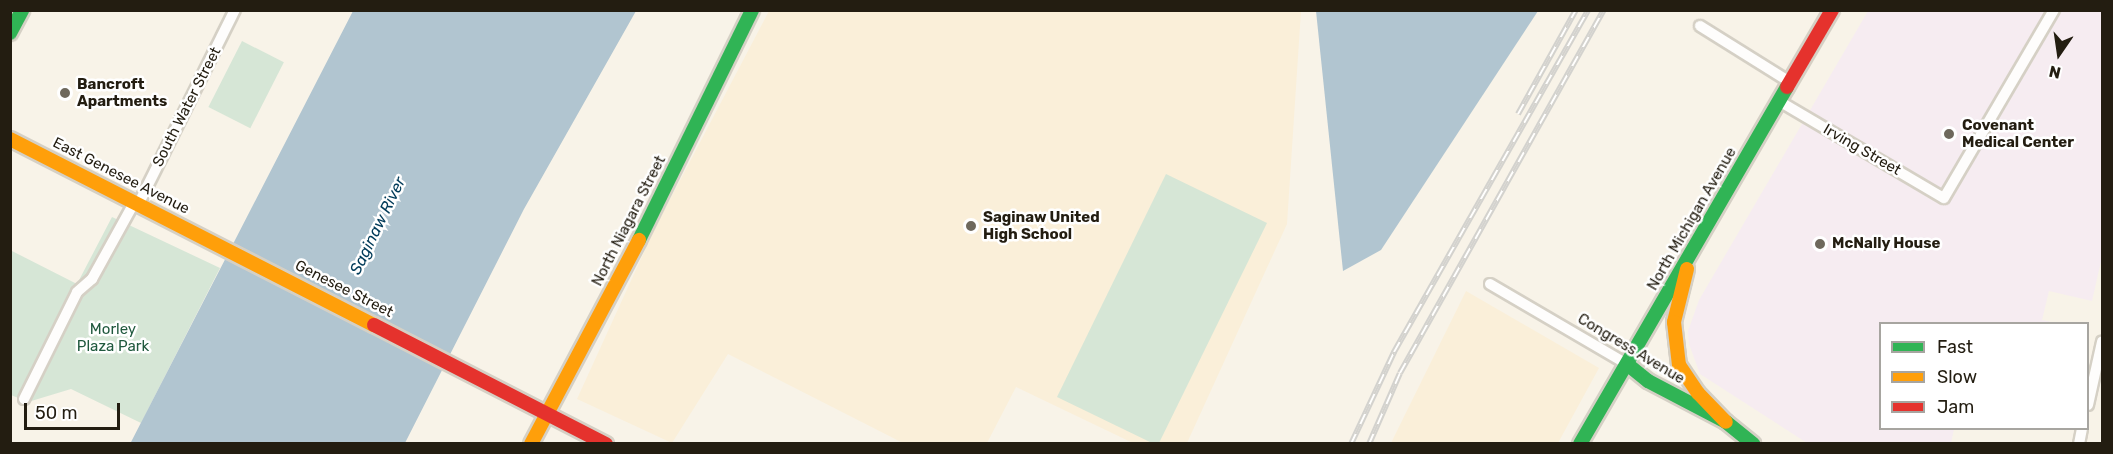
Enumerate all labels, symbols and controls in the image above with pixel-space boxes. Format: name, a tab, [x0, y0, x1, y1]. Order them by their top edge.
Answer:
north arrow	[2029, 24, 2089, 84]
street label: South Water Street	[149, 44, 225, 170]
text: N	[2047, 61, 2063, 83]
place label: Bancroft Apartments	[77, 75, 167, 110]
marker: Bancroft Apartments	[58, 86, 72, 100]
place label: Covenant Medical Center	[1962, 116, 2074, 151]
street label: Irving Street	[1820, 121, 1904, 179]
marker: Covenant Medical Center	[1940, 125, 1958, 143]
street label: East Genesee Avenue	[50, 134, 192, 218]
street label: North Michigan Avenue	[1644, 144, 1740, 294]
street label: North Niagara Street	[588, 153, 670, 289]
water label: Saginaw River	[346, 174, 410, 278]
place label: Saginaw United High School	[983, 208, 1100, 243]
marker: Saginaw United High School	[964, 219, 978, 233]
place label: McNally House	[1832, 235, 1941, 253]
marker: McNally House	[1813, 237, 1827, 251]
street label: Genesee Street	[292, 257, 396, 321]
street label: Congress Avenue	[1574, 310, 1688, 388]
park label: Morley Plaza Park	[77, 320, 149, 355]
legend	[1879, 322, 2089, 430]
text: Fast	[1937, 336, 1973, 358]
text: Slow	[1937, 366, 1977, 388]
scale bar	[27, 391, 123, 429]
text: Jam	[1937, 396, 1974, 418]
text: 50 m	[35, 402, 78, 424]

